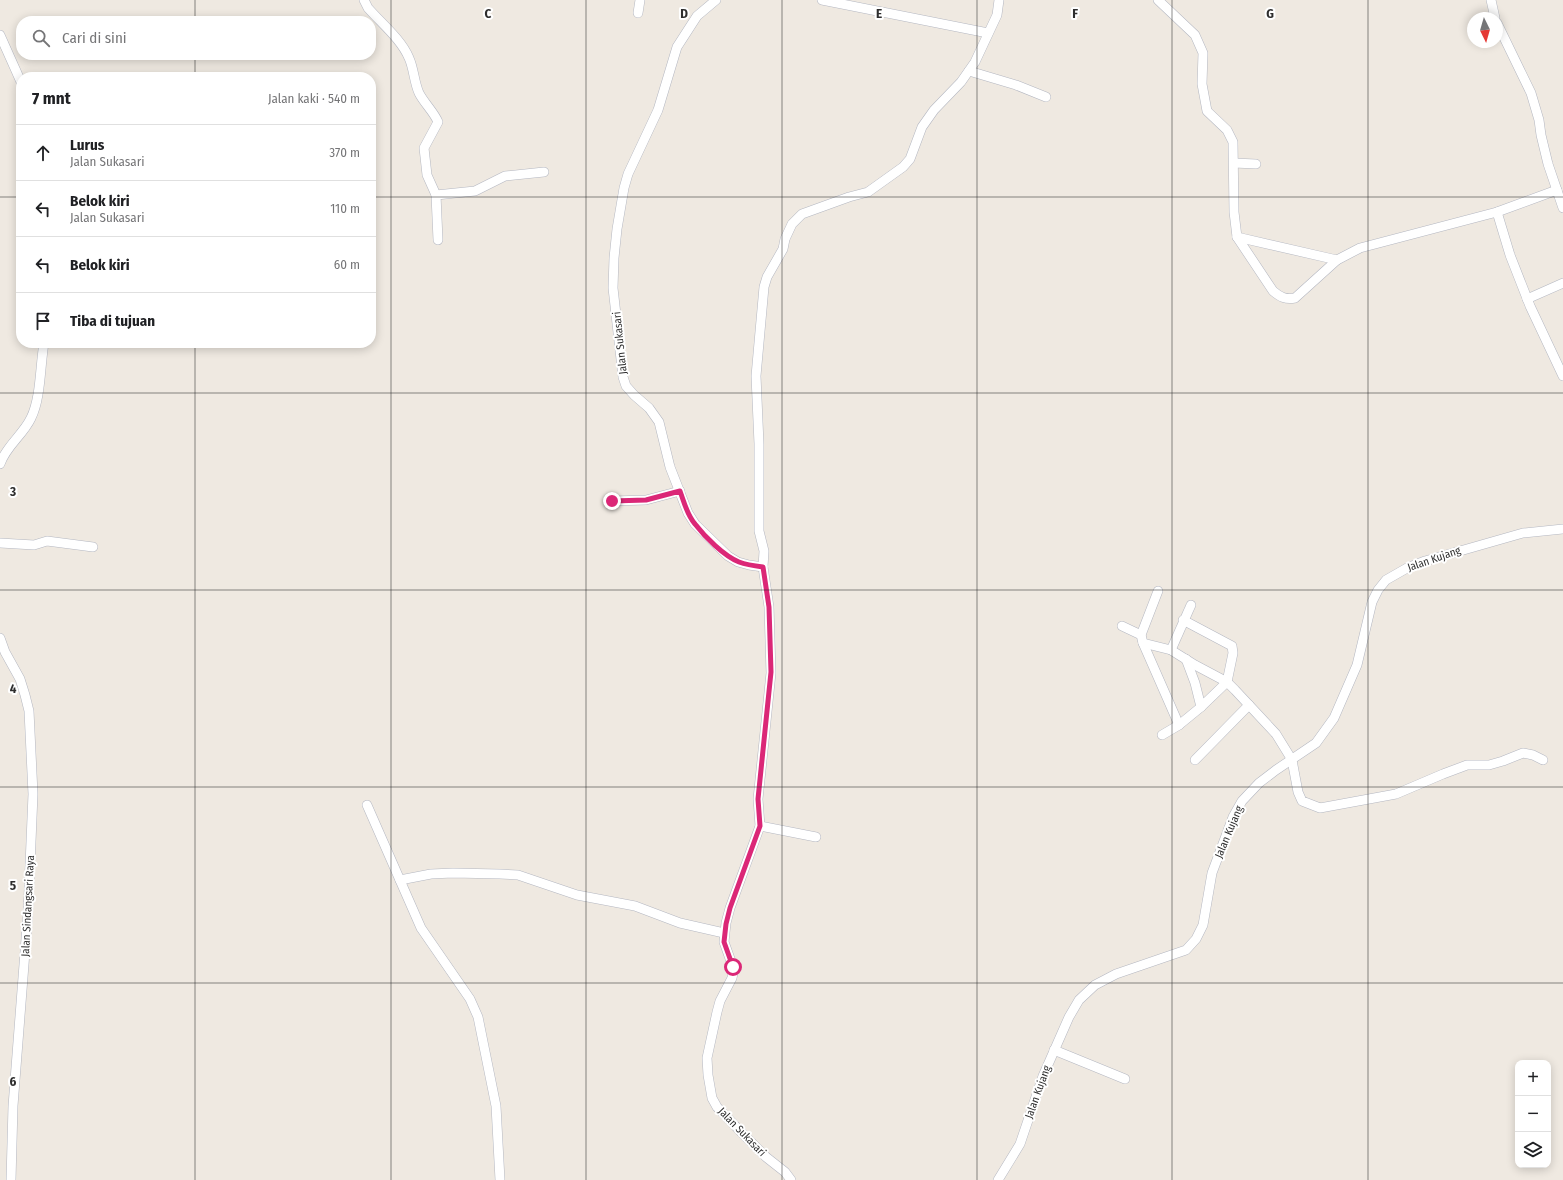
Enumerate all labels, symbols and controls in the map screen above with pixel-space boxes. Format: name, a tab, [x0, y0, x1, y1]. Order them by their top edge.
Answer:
text: C	[485, 6, 492, 21]
text: D	[680, 6, 688, 21]
text: E	[876, 6, 882, 21]
text: F	[1072, 6, 1078, 21]
text: G	[1266, 6, 1274, 21]
north arrow	[1467, 12, 1503, 48]
search box	[16, 16, 376, 60]
icon: search	[30, 27, 52, 49]
text: Cari di sini	[62, 29, 127, 47]
text: 7 mnt	[32, 88, 71, 109]
text: Jalan kaki · 540 m	[268, 91, 360, 106]
text: Lurus	[70, 136, 104, 154]
icon: ahead	[32, 142, 54, 164]
text: 370 m	[329, 145, 360, 160]
text: Jalan Sukasari	[70, 154, 144, 169]
text: Belok kiri	[70, 192, 130, 210]
icon: left	[32, 198, 54, 220]
text: 110 m	[330, 201, 360, 216]
text: Jalan Sukasari	[70, 210, 144, 225]
icon: left	[32, 254, 54, 276]
text: Belok kiri	[70, 256, 130, 274]
text: 60 m	[334, 257, 360, 272]
icon: arrive	[32, 310, 54, 332]
street label: Jalan Sukasari	[610, 311, 630, 375]
text: Tiba di tujuan	[70, 312, 155, 330]
text: 3	[9, 484, 16, 499]
route end	[603, 492, 621, 510]
street label: Jalan Kujang	[1406, 544, 1463, 574]
text: 4	[10, 681, 17, 696]
street label: Jalan Kujang	[1212, 803, 1246, 860]
street label: Jalan Sindangsari Raya	[19, 855, 37, 957]
text: 5	[10, 878, 16, 893]
route start	[724, 958, 742, 976]
map controls	[1515, 1060, 1551, 1168]
button: +	[1515, 1060, 1551, 1096]
street label: Jalan Kujang	[1022, 1063, 1054, 1120]
text: 6	[10, 1074, 17, 1089]
button: −	[1515, 1096, 1551, 1132]
street label: Jalan Sukasari	[715, 1105, 769, 1159]
button: layers	[1515, 1132, 1551, 1168]

